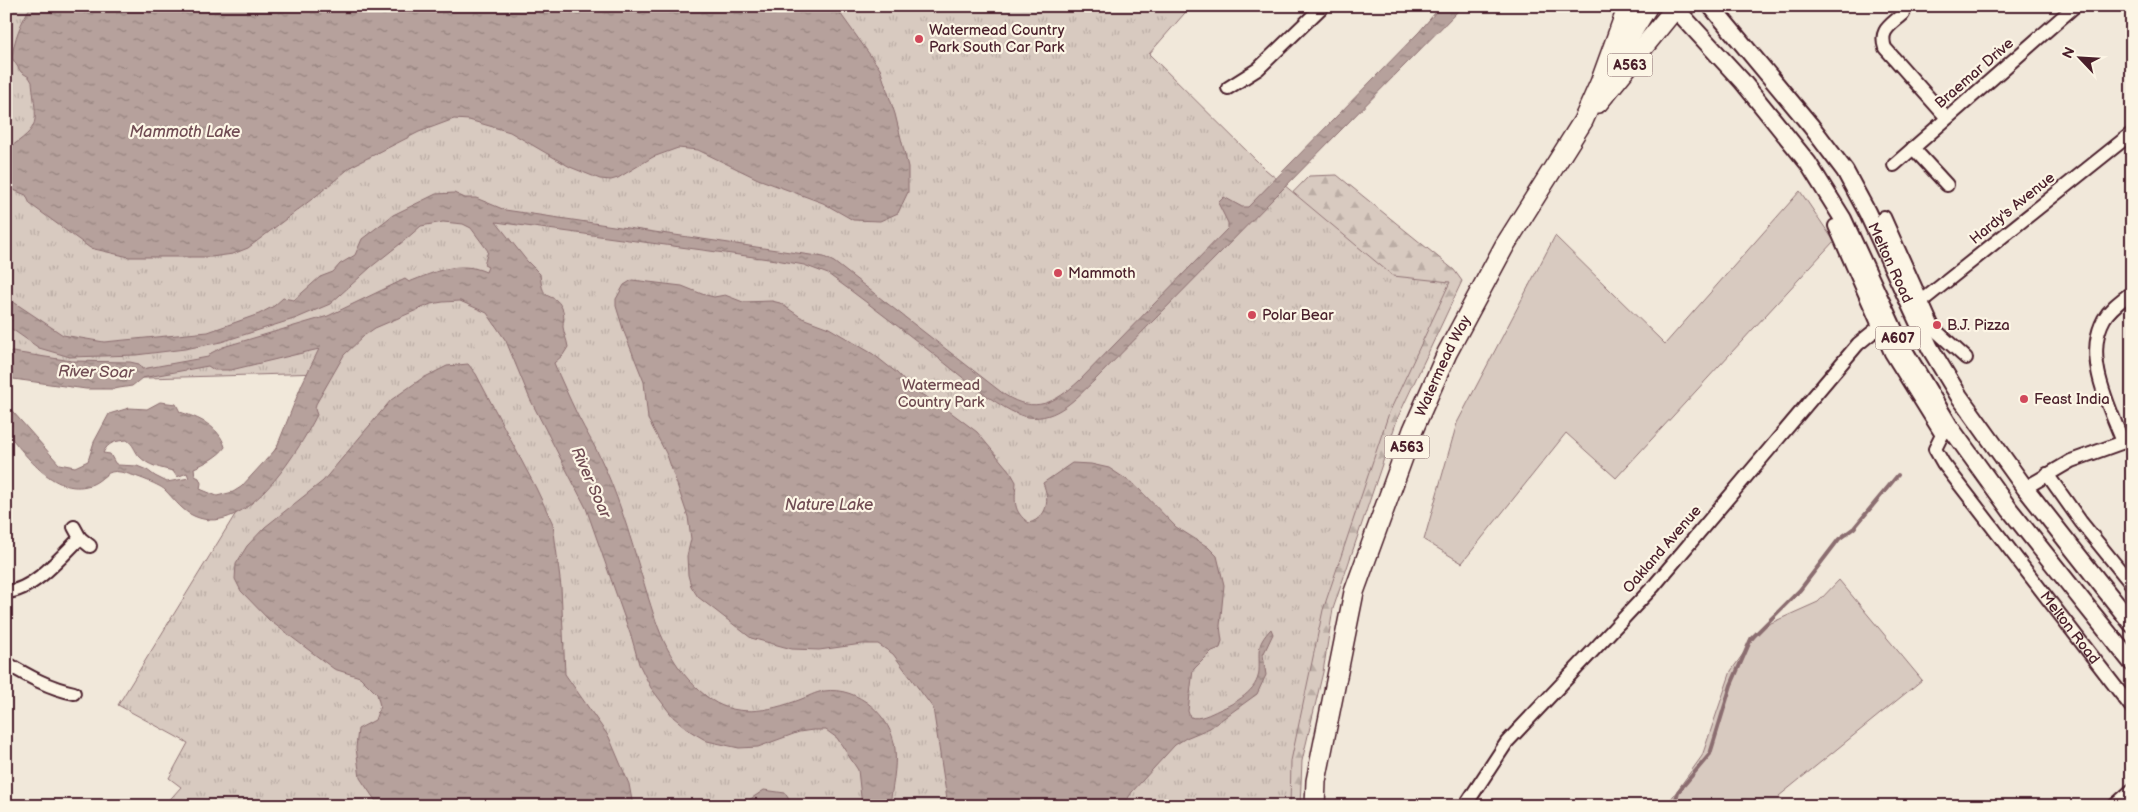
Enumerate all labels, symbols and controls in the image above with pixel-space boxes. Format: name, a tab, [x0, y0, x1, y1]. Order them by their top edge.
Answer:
place label: Watermead Country Park South Car Park	[929, 21, 1065, 57]
north arrow	[2056, 32, 2106, 82]
marker: Watermead Country Park South Car Park	[913, 33, 925, 45]
street label: Braemar Drive	[1931, 34, 2018, 113]
text: N	[2059, 44, 2079, 61]
road number: A563	[1608, 54, 1652, 76]
water label: Mammoth Lake	[130, 123, 240, 142]
street label: Hardy's Avenue	[1966, 168, 2059, 249]
street label: Melton Road	[1863, 220, 1917, 306]
place label: Mammoth	[1068, 264, 1136, 283]
marker: Mammoth	[1052, 267, 1064, 279]
place label: Polar Bear	[1262, 306, 1334, 325]
marker: Polar Bear	[1246, 309, 1258, 321]
street label: Watermead Way	[1411, 312, 1476, 420]
place label: B.J. Pizza	[1947, 316, 2010, 335]
marker: B.J. Pizza	[1931, 319, 1943, 331]
road number: A607	[1876, 326, 1920, 349]
water label: River Soar	[58, 362, 135, 383]
park label: Watermead Country Park	[898, 376, 985, 412]
place label: Feast India	[2034, 390, 2110, 409]
marker: Feast India	[2018, 393, 2030, 405]
road number: A563	[1384, 436, 1430, 458]
water label: River Soar	[567, 444, 615, 522]
water label: Nature Lake	[785, 496, 873, 515]
street label: Oakland Avenue	[1619, 501, 1706, 597]
street label: Melton Road	[2036, 588, 2104, 668]

